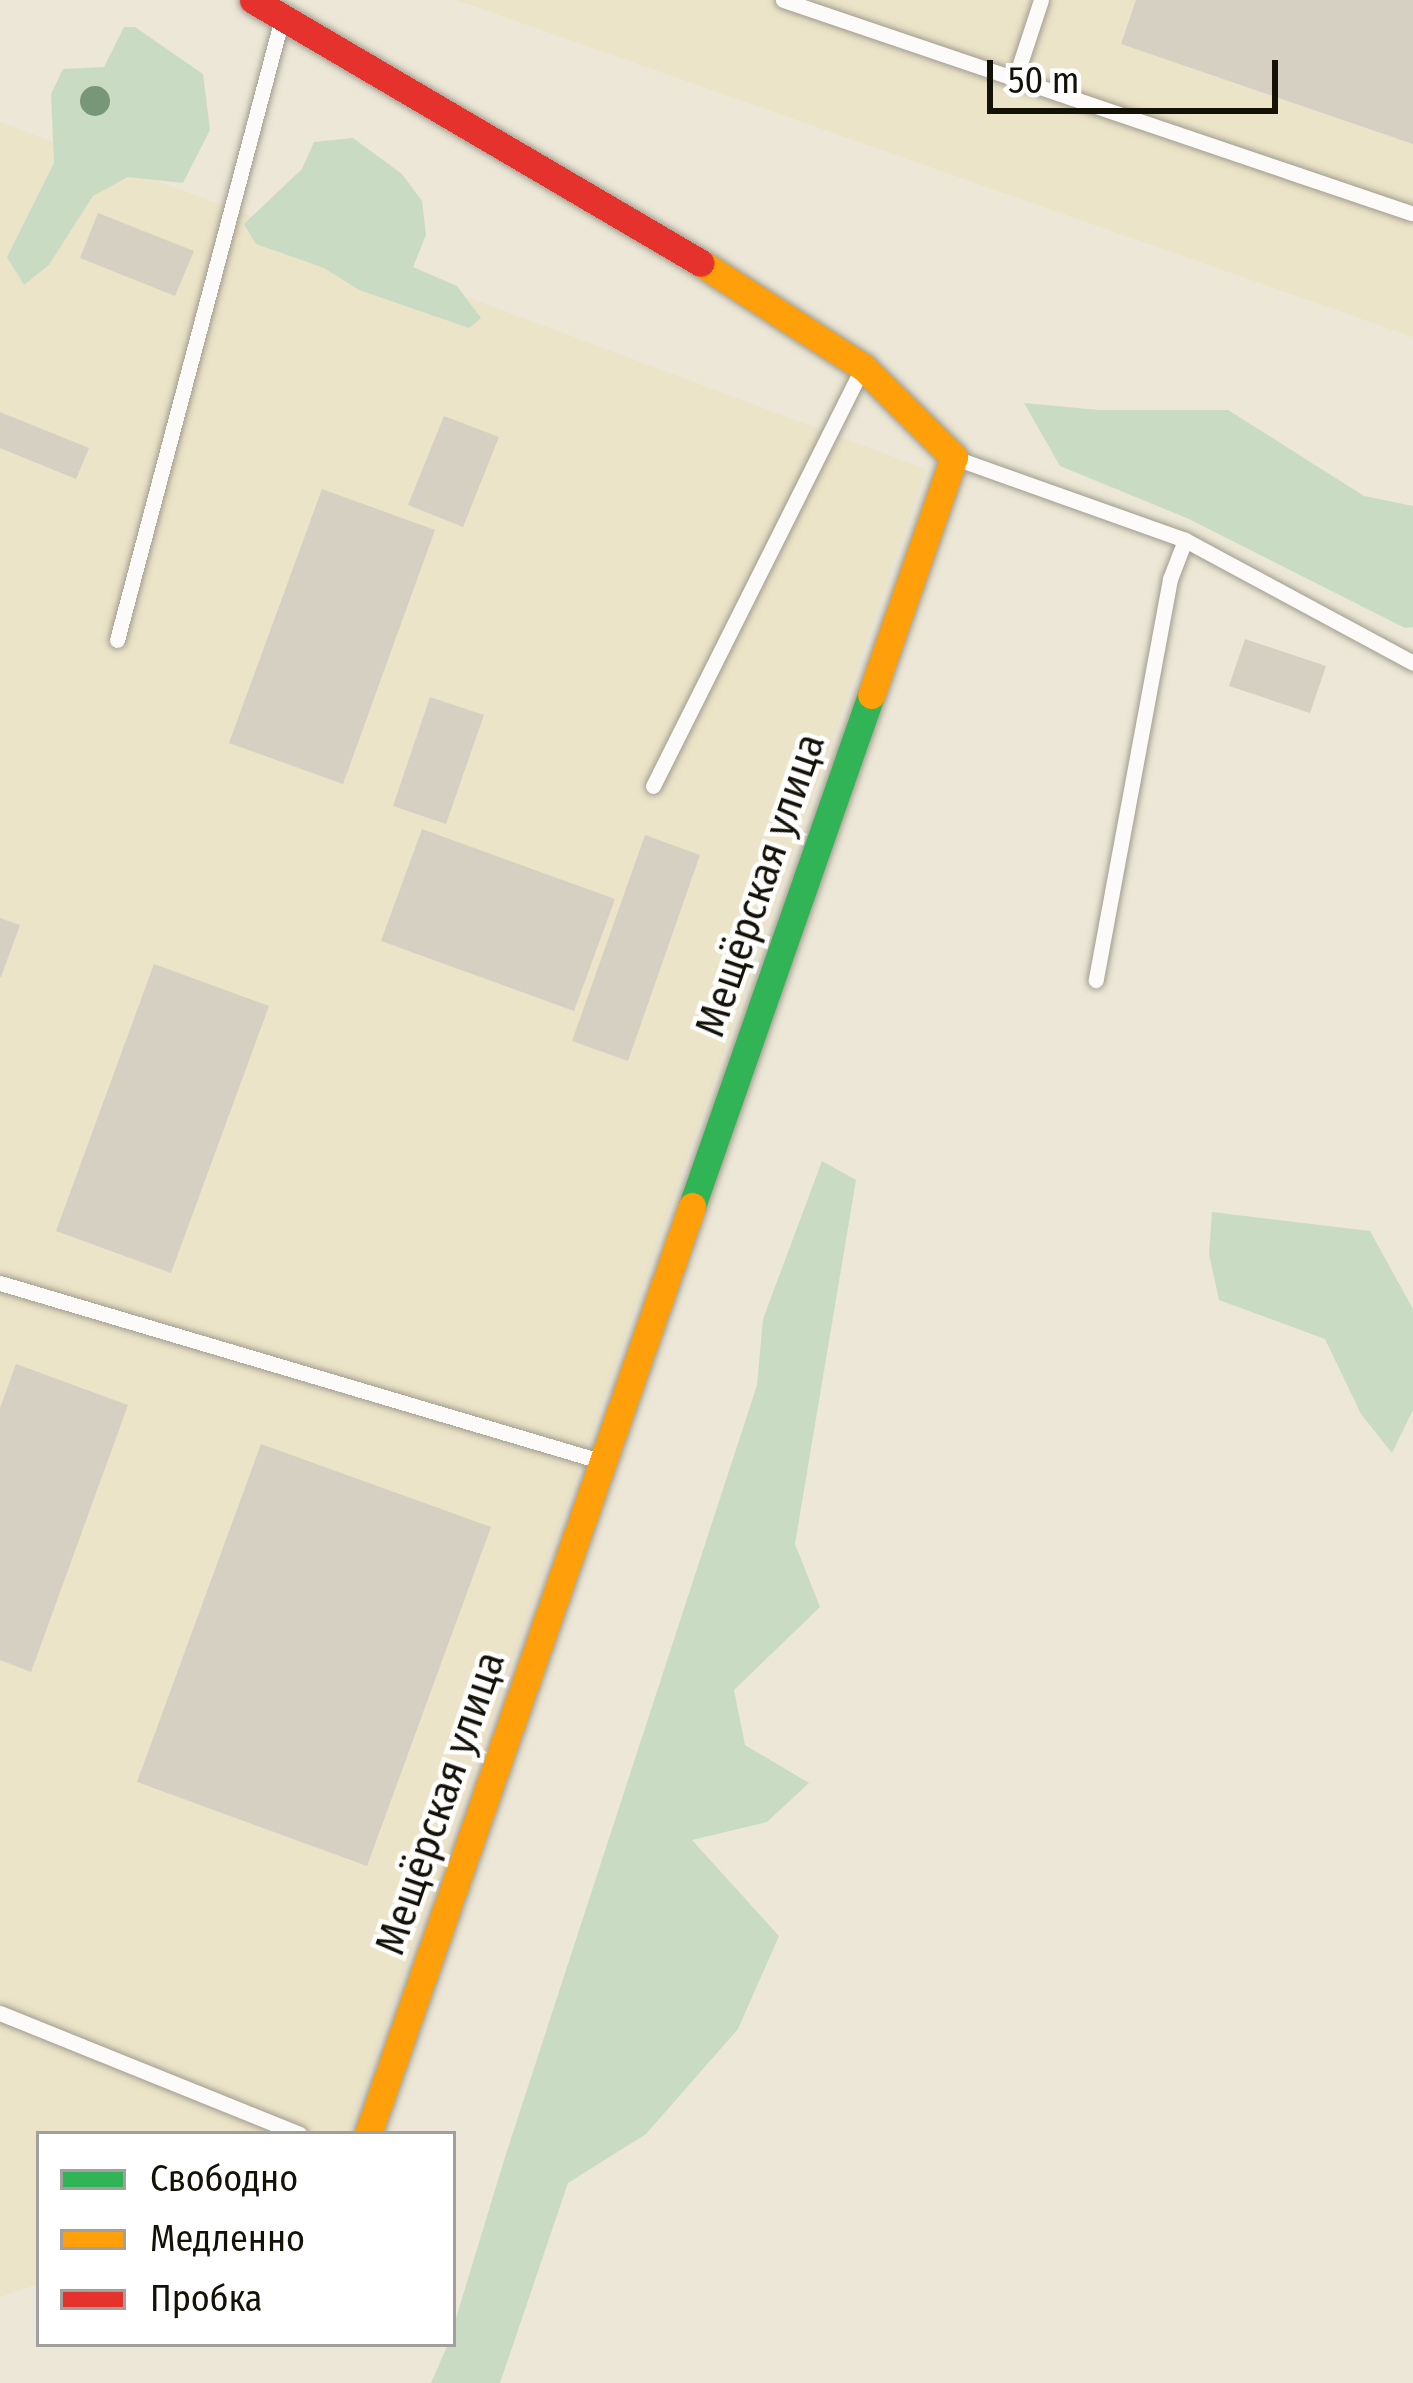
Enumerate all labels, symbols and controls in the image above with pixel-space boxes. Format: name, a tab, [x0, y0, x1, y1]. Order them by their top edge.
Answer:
scale bar	[993, 36, 1284, 110]
text: 50 m	[1008, 59, 1079, 103]
street label: Мещёрская улица	[685, 727, 835, 1043]
street label: Мещёрская улица	[365, 1645, 515, 1961]
legend	[36, 2131, 456, 2347]
text: Свободно	[150, 2157, 298, 2201]
text: Медленно	[150, 2217, 305, 2261]
text: Пробка	[150, 2277, 262, 2321]

